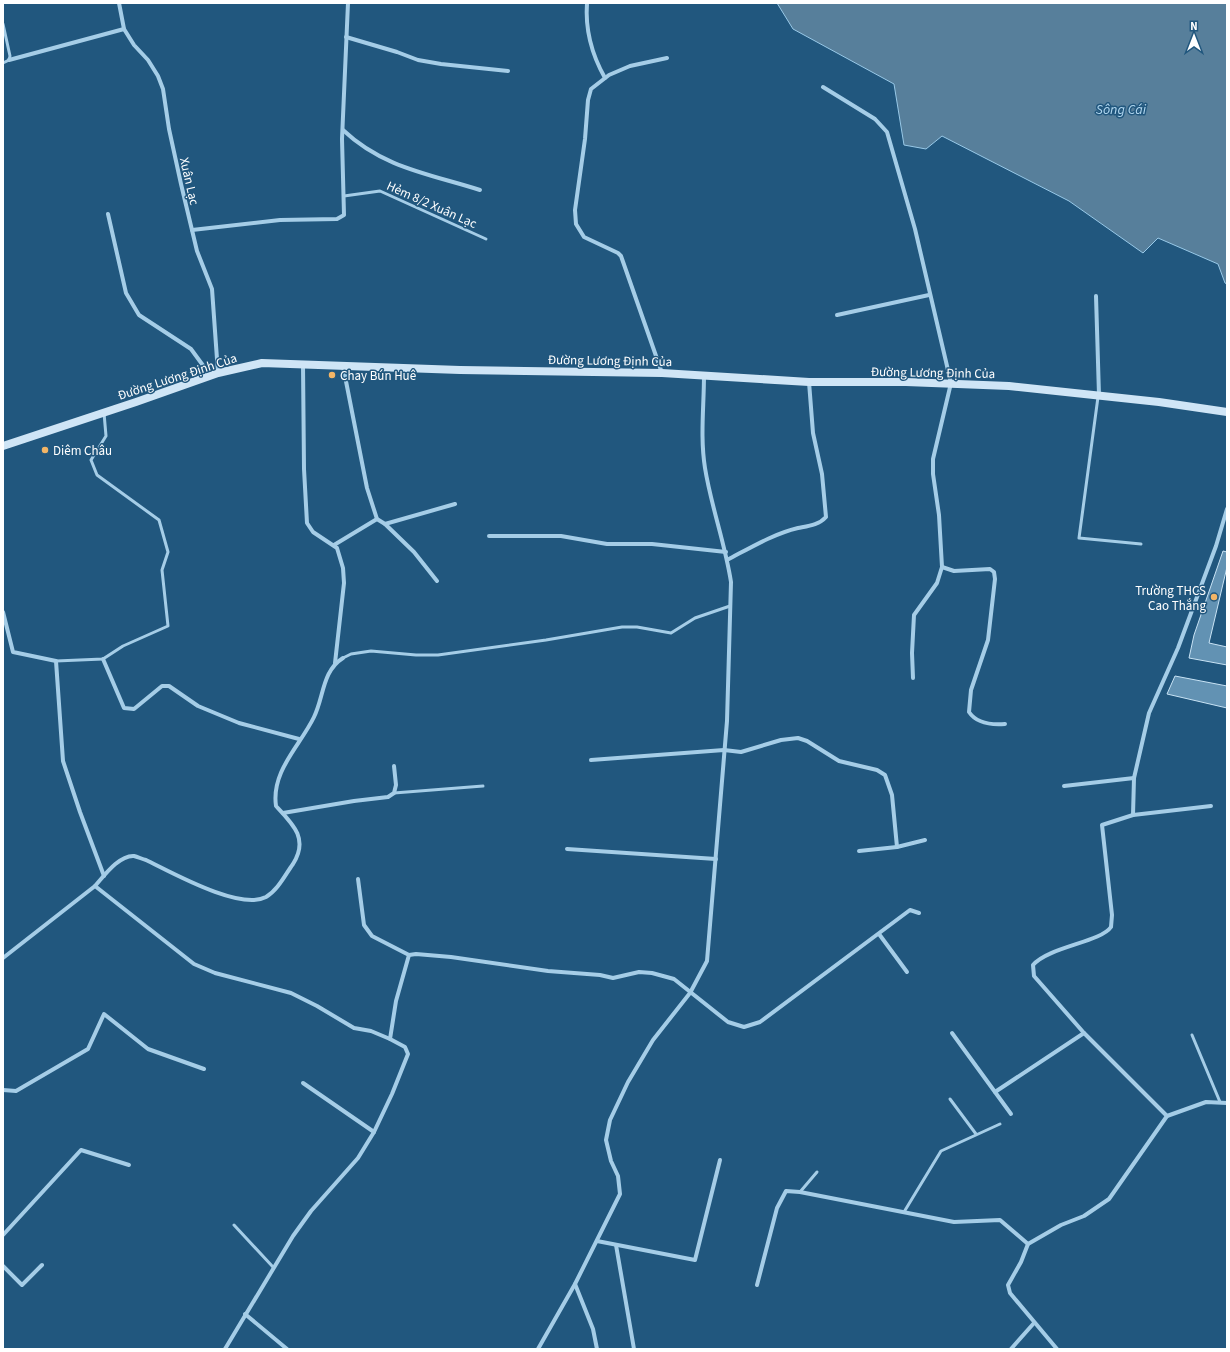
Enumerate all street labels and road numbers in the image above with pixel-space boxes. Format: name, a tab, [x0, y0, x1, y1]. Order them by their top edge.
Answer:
street label: Xuân Lạc	[175, 155, 203, 207]
street label: Hẻm 8/2 Xuân Lạc	[384, 177, 480, 233]
street label: Đường Lương Định Của	[115, 349, 239, 405]
street label: Đường Lương Định Của	[548, 351, 672, 371]
street label: Đường Lương Định Của	[871, 363, 995, 383]

